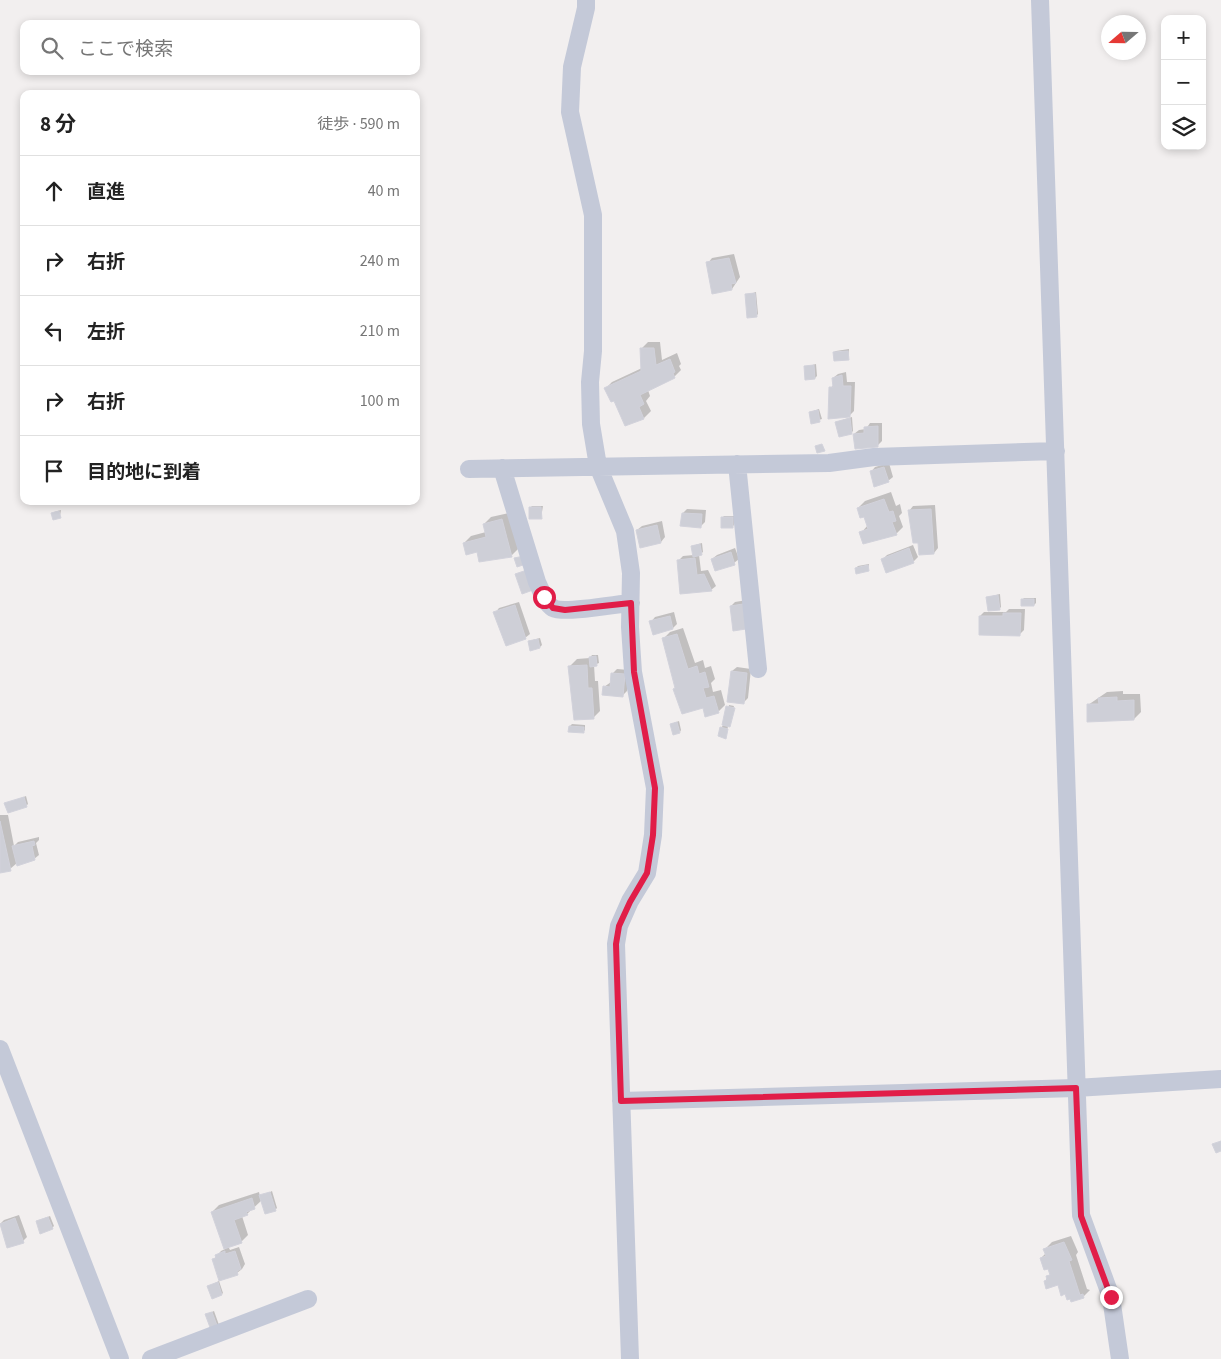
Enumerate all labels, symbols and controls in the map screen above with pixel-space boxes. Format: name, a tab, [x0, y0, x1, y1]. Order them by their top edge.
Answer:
north arrow	[1101, 15, 1146, 60]
map controls	[1161, 15, 1206, 150]
button: +	[1161, 15, 1206, 60]
search box	[20, 20, 420, 75]
icon: search	[38, 34, 66, 62]
text: ここで検索	[78, 36, 173, 63]
button: −	[1161, 60, 1206, 105]
button: layers	[1161, 105, 1206, 150]
text: 8 分	[40, 109, 76, 139]
text: 徒歩 · 590 m	[317, 113, 400, 135]
icon: ahead	[40, 177, 68, 205]
text: 直進	[87, 179, 125, 206]
text: 40 m	[368, 180, 400, 202]
icon: right	[40, 247, 68, 275]
text: 右折	[87, 249, 125, 276]
text: 240 m	[360, 250, 400, 272]
icon: left	[40, 317, 68, 345]
text: 左折	[87, 319, 125, 346]
text: 210 m	[360, 320, 400, 342]
icon: right	[40, 387, 68, 415]
text: 右折	[87, 389, 125, 416]
text: 100 m	[360, 390, 400, 412]
icon: arrive	[40, 457, 68, 485]
text: 目的地に到着	[87, 459, 201, 486]
route start	[533, 586, 556, 609]
route end	[1100, 1286, 1123, 1309]

